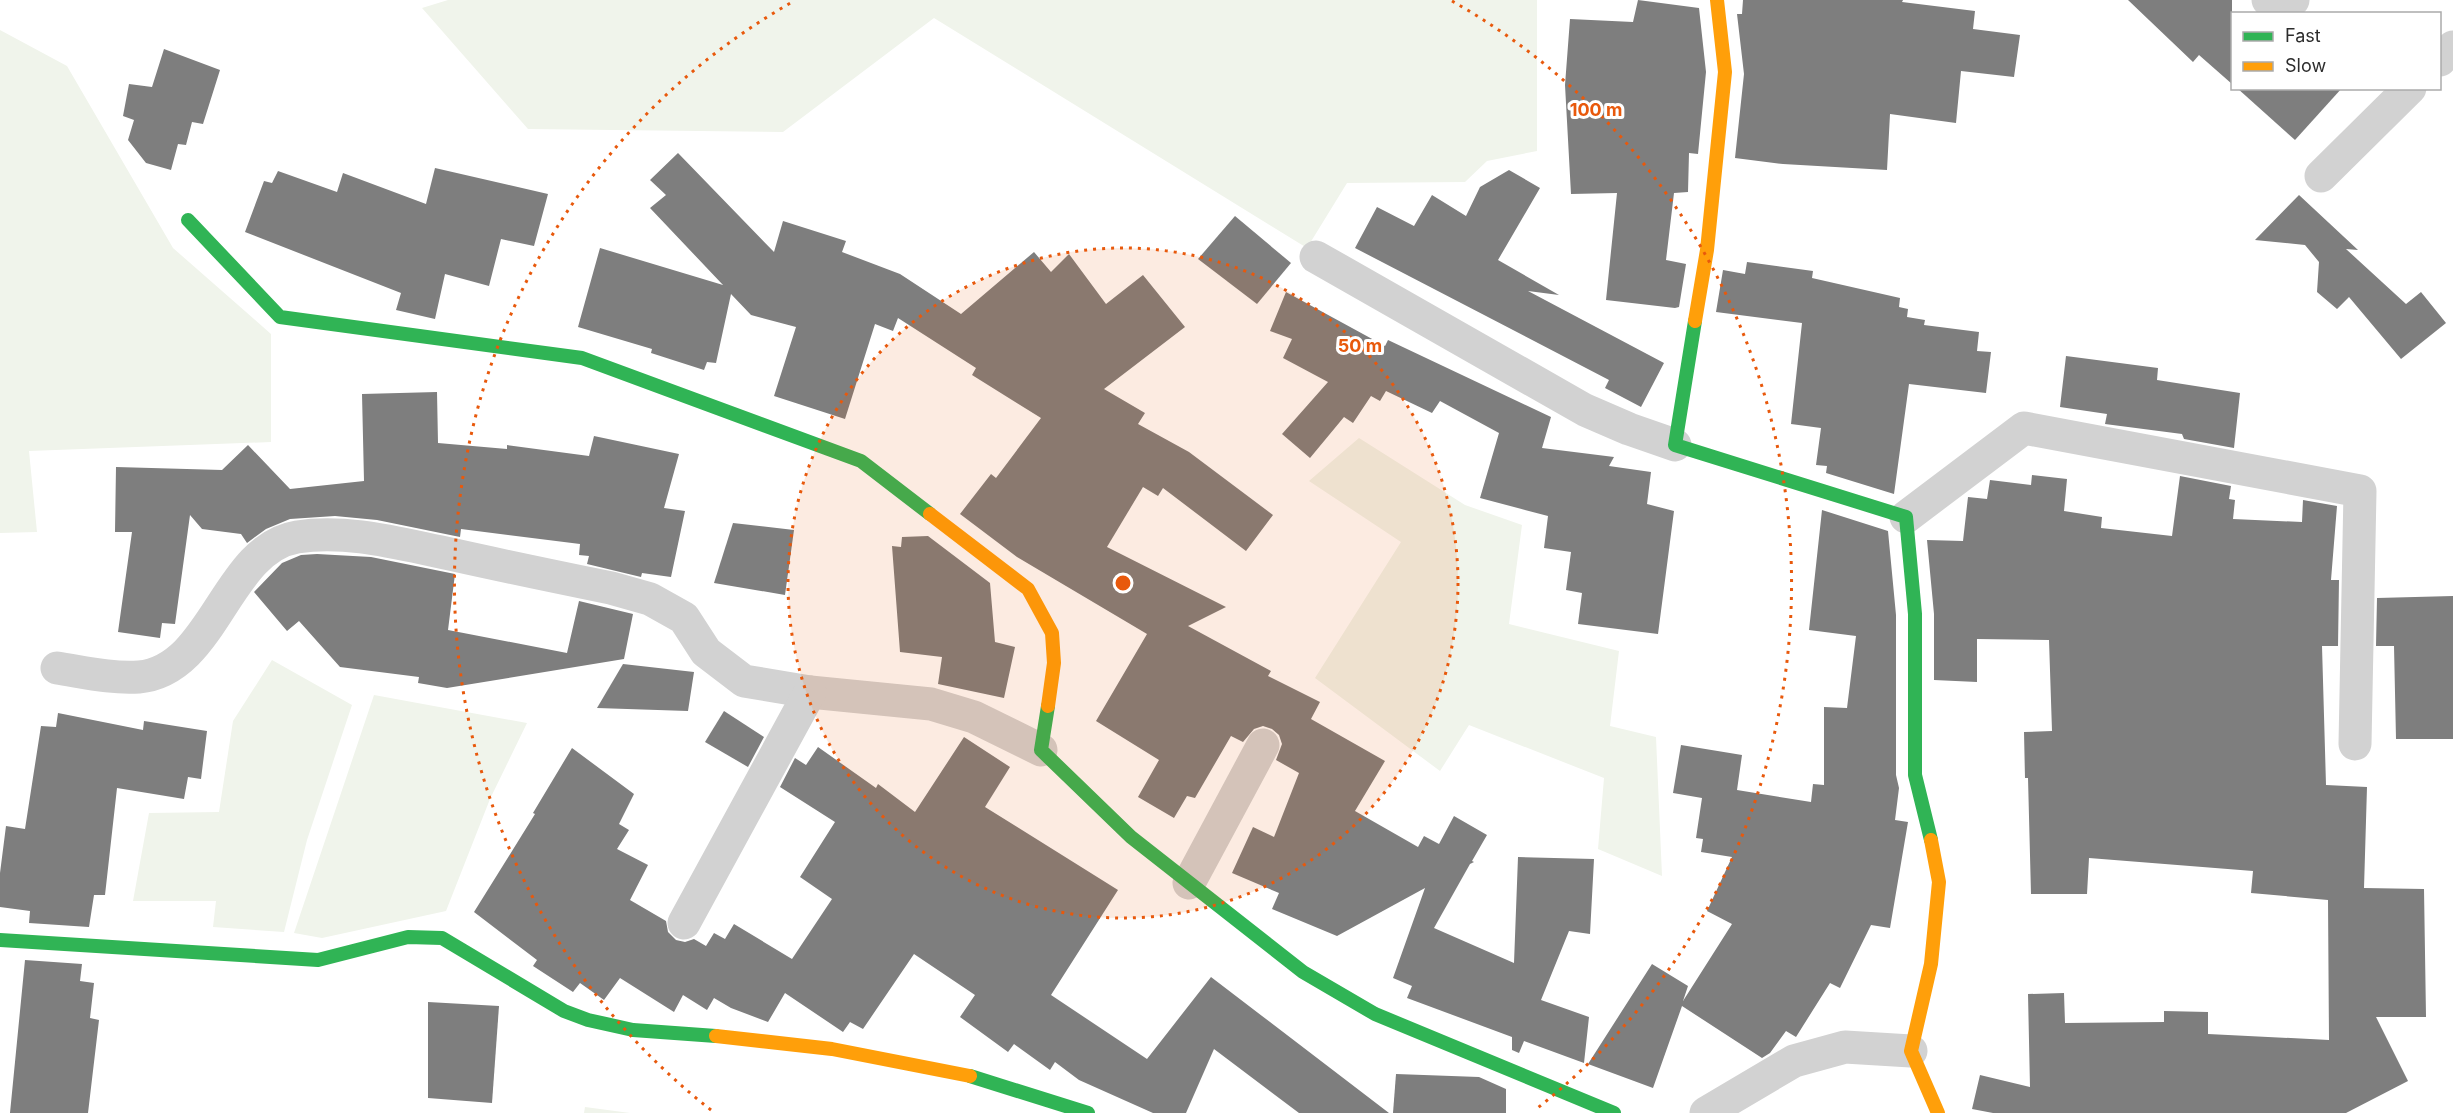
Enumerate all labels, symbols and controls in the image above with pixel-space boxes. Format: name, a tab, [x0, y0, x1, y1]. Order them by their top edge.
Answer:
legend	[2231, 12, 2441, 90]
text: Fast	[2285, 25, 2321, 46]
text: Slow	[2285, 55, 2326, 76]
text: 100 m	[1570, 99, 1622, 120]
text: 50 m	[1338, 335, 1382, 356]
centre of rings	[1113, 573, 1133, 593]

